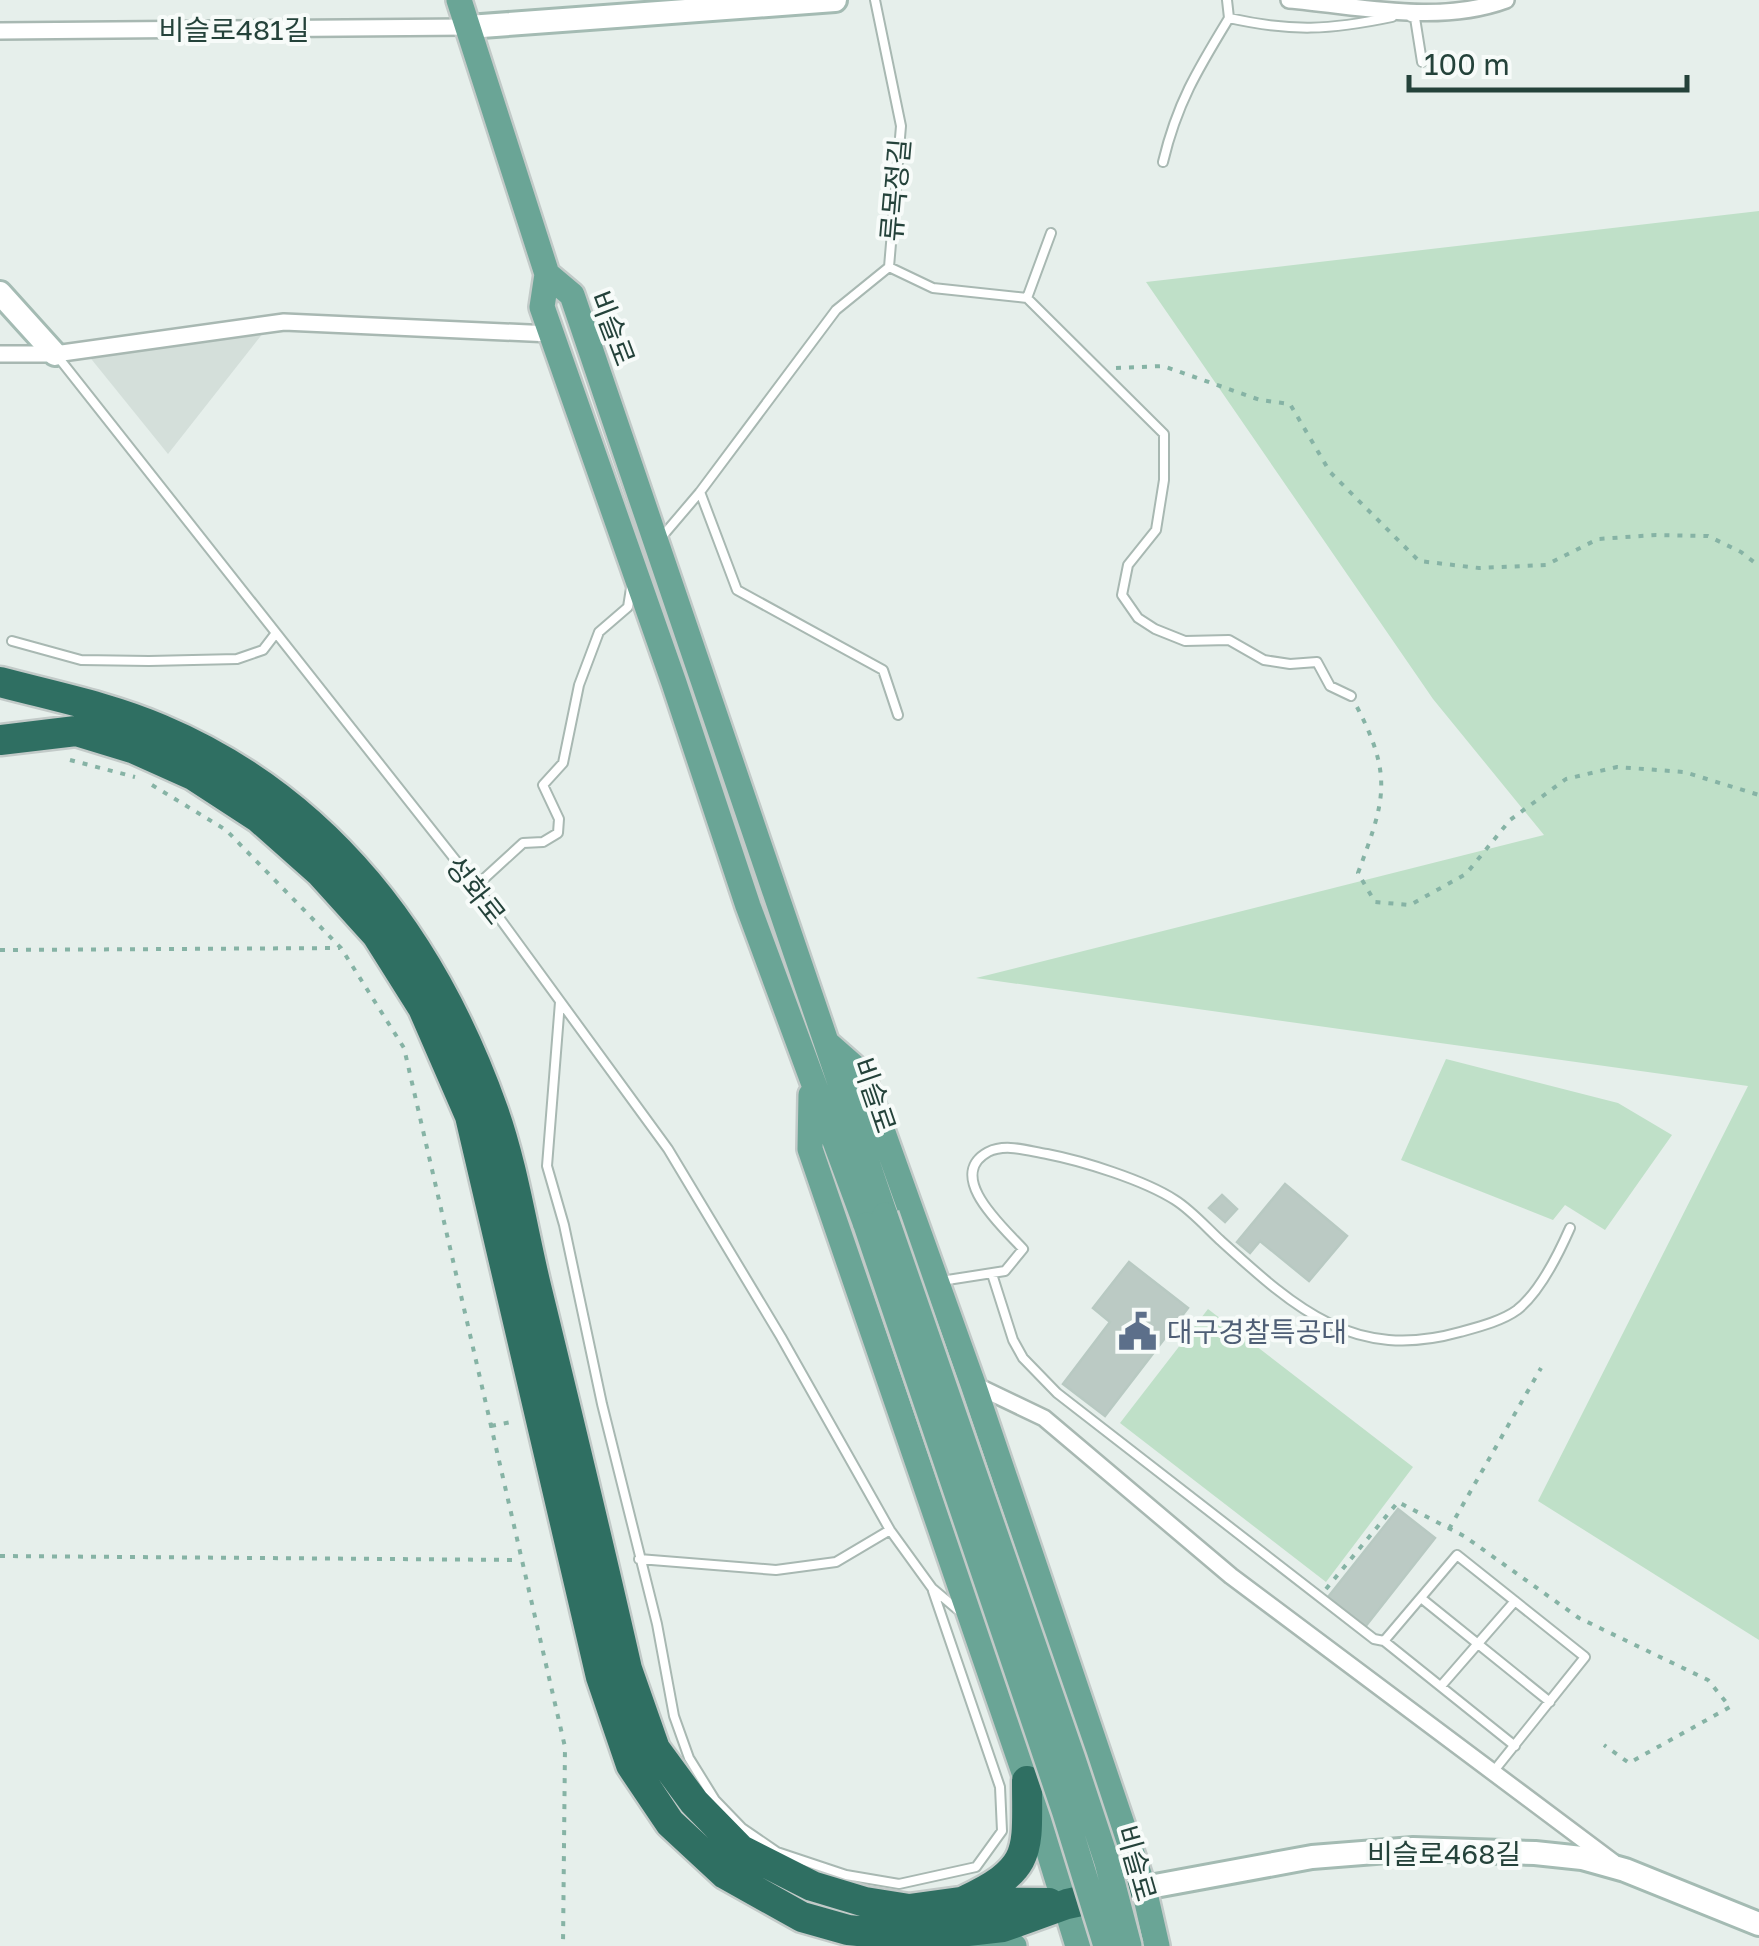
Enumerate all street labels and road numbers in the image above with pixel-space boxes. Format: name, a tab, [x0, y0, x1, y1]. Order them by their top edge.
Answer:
street label: 비슬로481길	[159, 13, 309, 46]
street label: 류목정길	[874, 137, 916, 243]
street label: 비슬로	[584, 286, 642, 370]
street label: 성화로	[439, 849, 513, 931]
street label: 비슬로	[847, 1053, 903, 1137]
street label: 비슬로	[1110, 1821, 1164, 1905]
street label: 비슬로468길	[1367, 1837, 1521, 1870]

